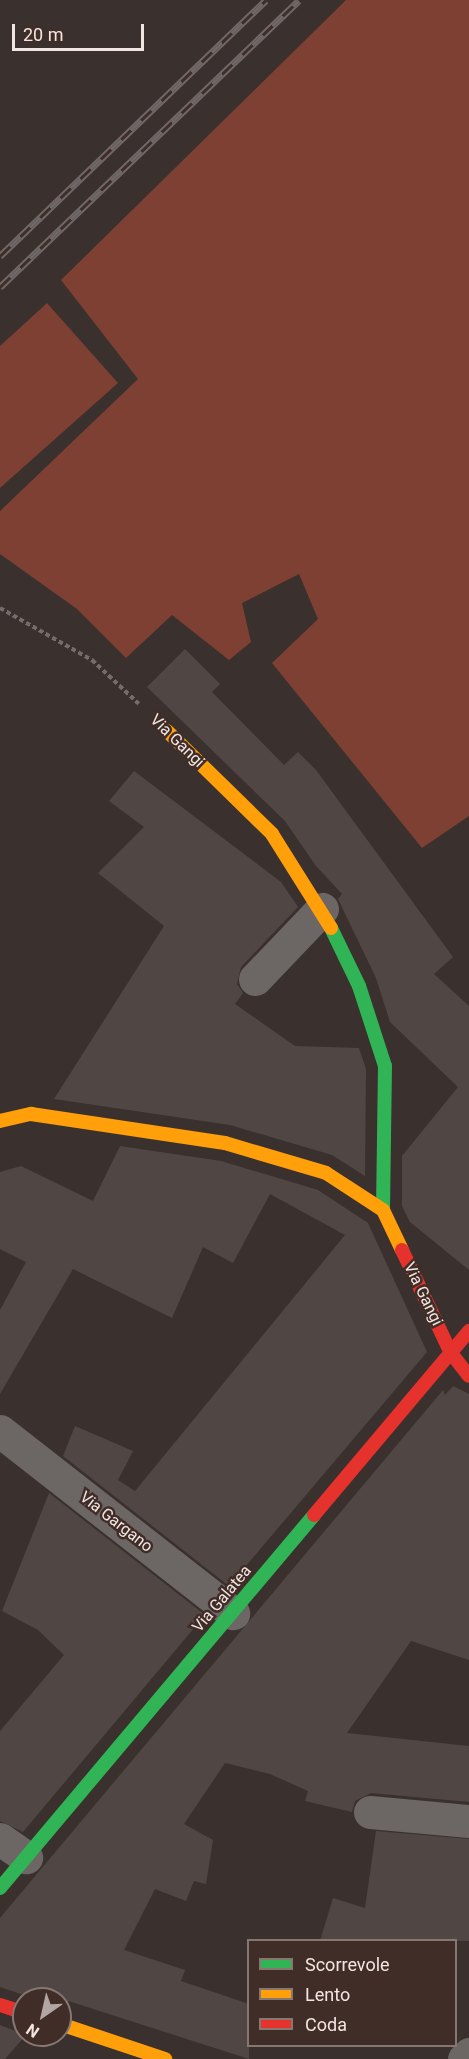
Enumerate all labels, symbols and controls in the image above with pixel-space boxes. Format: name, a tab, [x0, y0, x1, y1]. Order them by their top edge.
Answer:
scale bar	[15, 12, 147, 50]
text: 20 m	[23, 24, 63, 45]
street label: Via Gangi	[146, 710, 208, 772]
street label: Via Gangi	[399, 1259, 447, 1329]
street label: Via Gargano	[76, 1488, 156, 1556]
street label: Via Galatea	[188, 1562, 256, 1636]
legend	[247, 1939, 457, 2047]
text: Scorrevole	[305, 1954, 390, 1975]
text: Lento	[305, 1984, 350, 2005]
north arrow	[12, 1987, 72, 2047]
text: Coda	[305, 2014, 347, 2035]
text: N	[23, 2020, 43, 2042]

